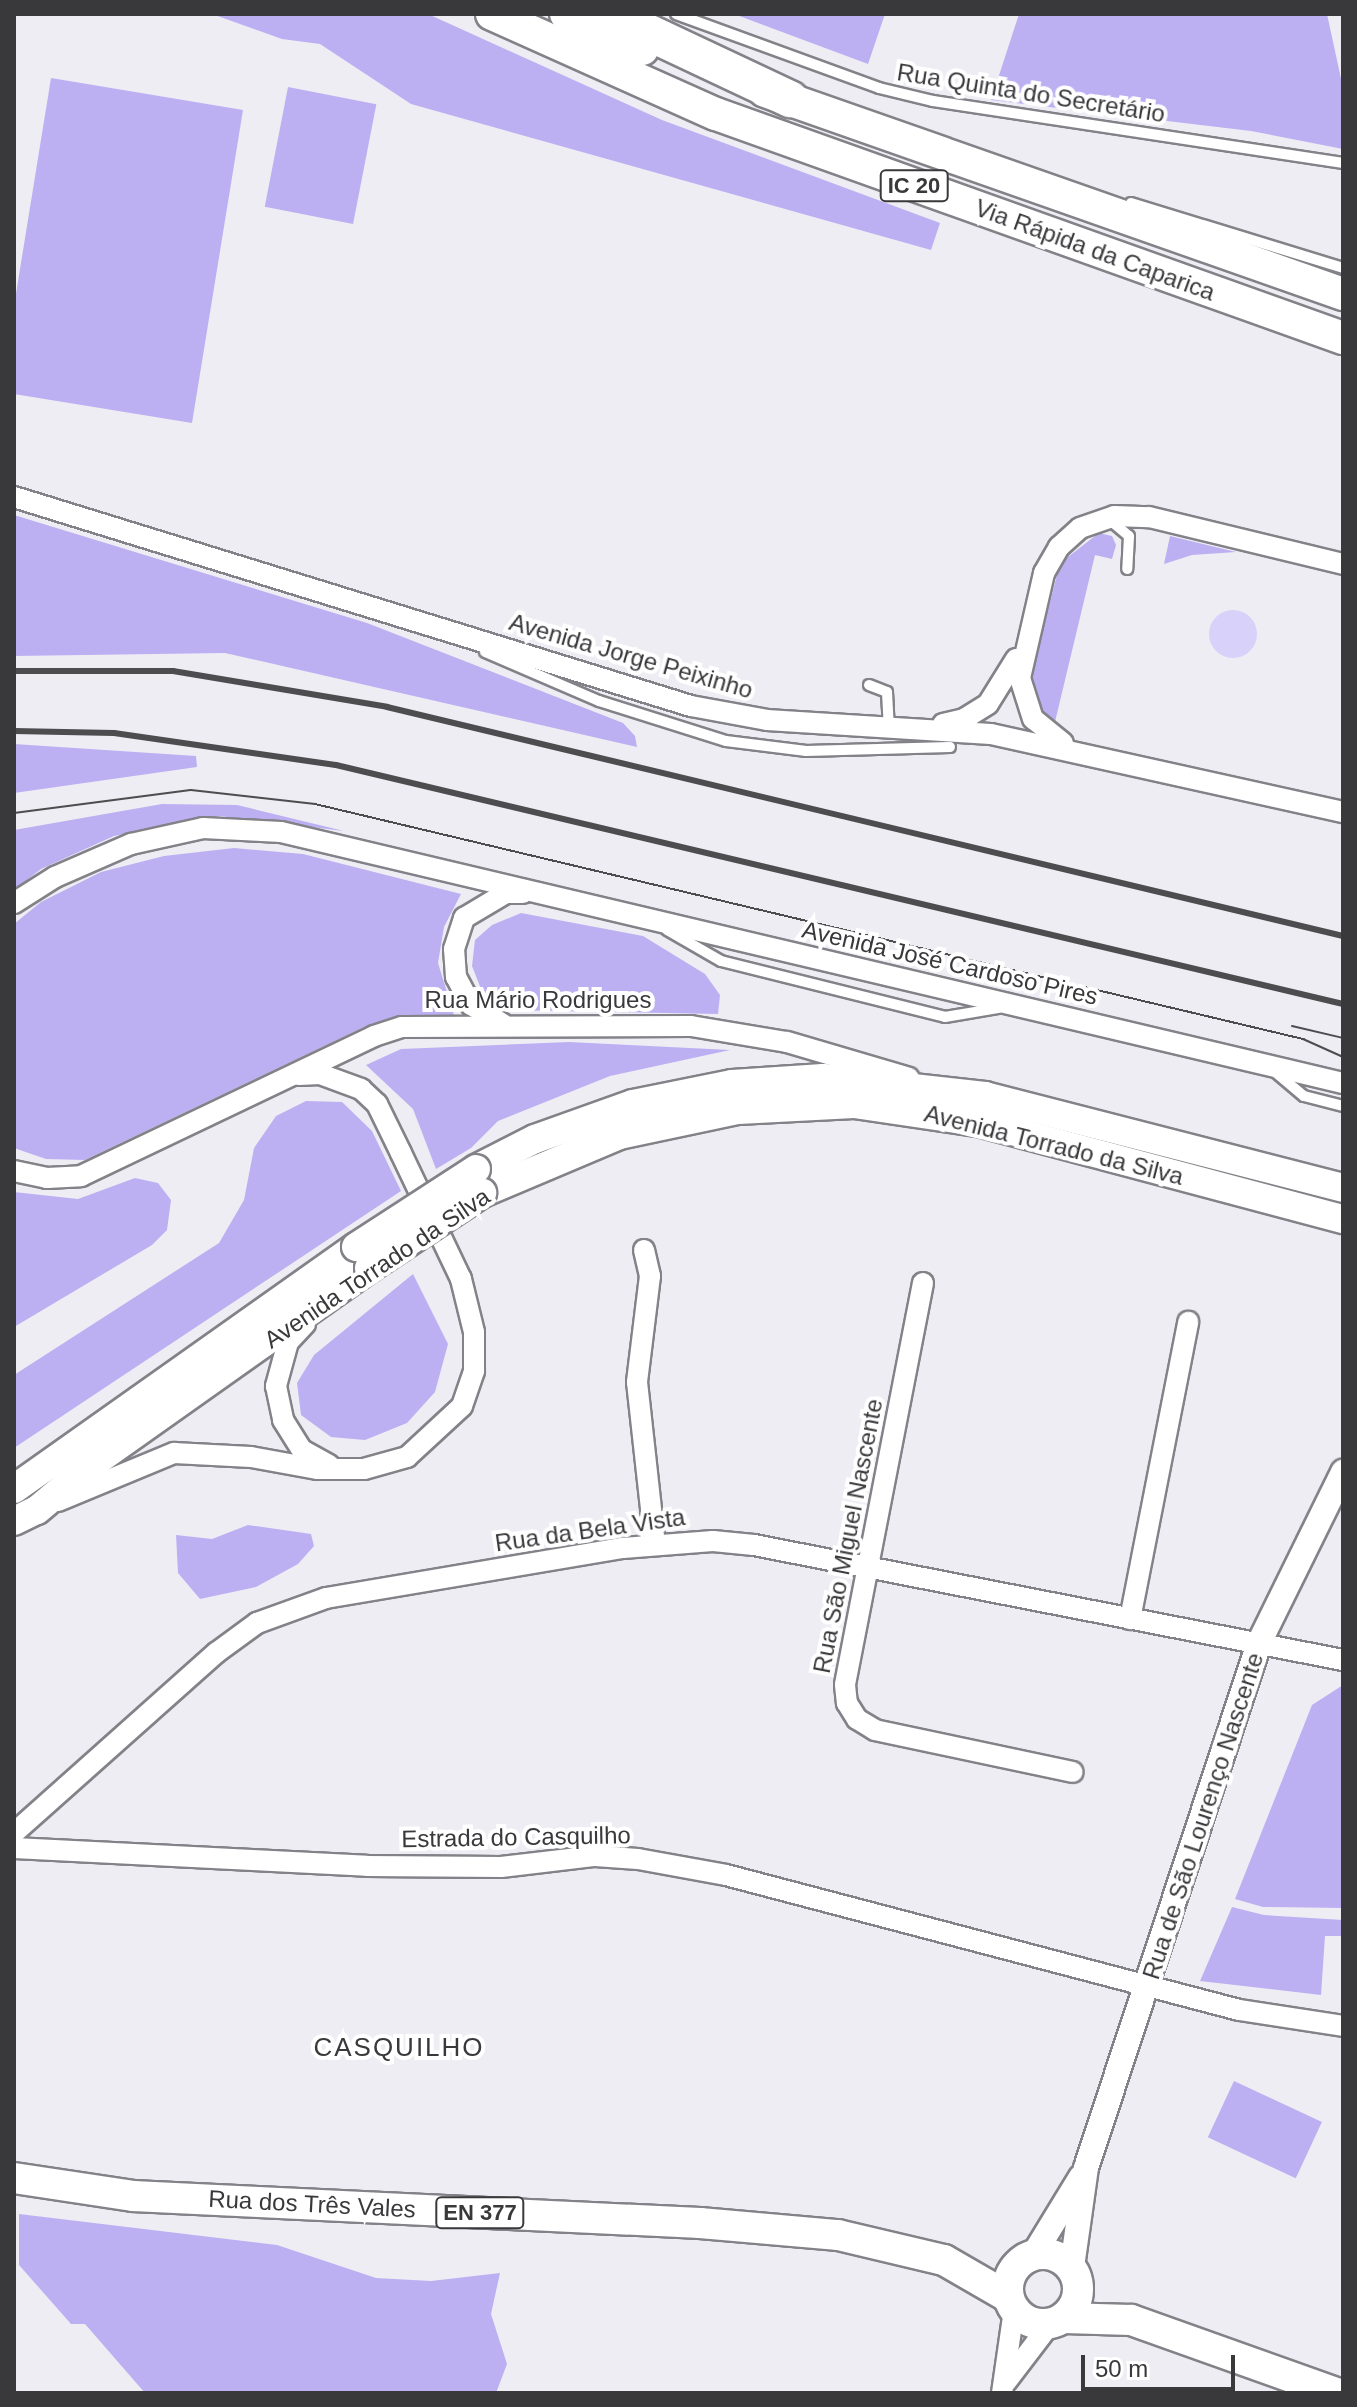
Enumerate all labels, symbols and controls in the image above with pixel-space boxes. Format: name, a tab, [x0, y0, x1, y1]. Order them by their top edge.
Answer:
street label: Rua Quinta do Secretário	[895, 58, 1167, 128]
road number: IC 20	[878, 168, 950, 204]
street label: Via Rápida da Caparica	[971, 193, 1219, 307]
street label: Avenida Jorge Peixinho	[506, 607, 756, 705]
street label: Avenida José Cardoso Pires	[799, 915, 1101, 1011]
street label: Rua Mário Rodrigues	[425, 986, 651, 1014]
street label: Avenida Torrado da Silva	[921, 1099, 1187, 1191]
street label: Avenida Torrado da Silva	[259, 1182, 495, 1354]
street label: Rua São Miguel Nascente	[807, 1396, 889, 1676]
street label: Rua da Bela Vista	[493, 1502, 687, 1558]
street label: Rua de São Lourenço Nascente	[1137, 1649, 1269, 1983]
street label: Estrada do Casquilho	[401, 1821, 631, 1853]
district label: CASQUILHO	[313, 2032, 485, 2064]
street label: Rua dos Três Vales	[207, 2184, 417, 2224]
road number: EN 377	[434, 2195, 526, 2231]
scale bar	[1085, 2339, 1239, 2389]
text: 50 m	[1095, 2355, 1148, 2382]

